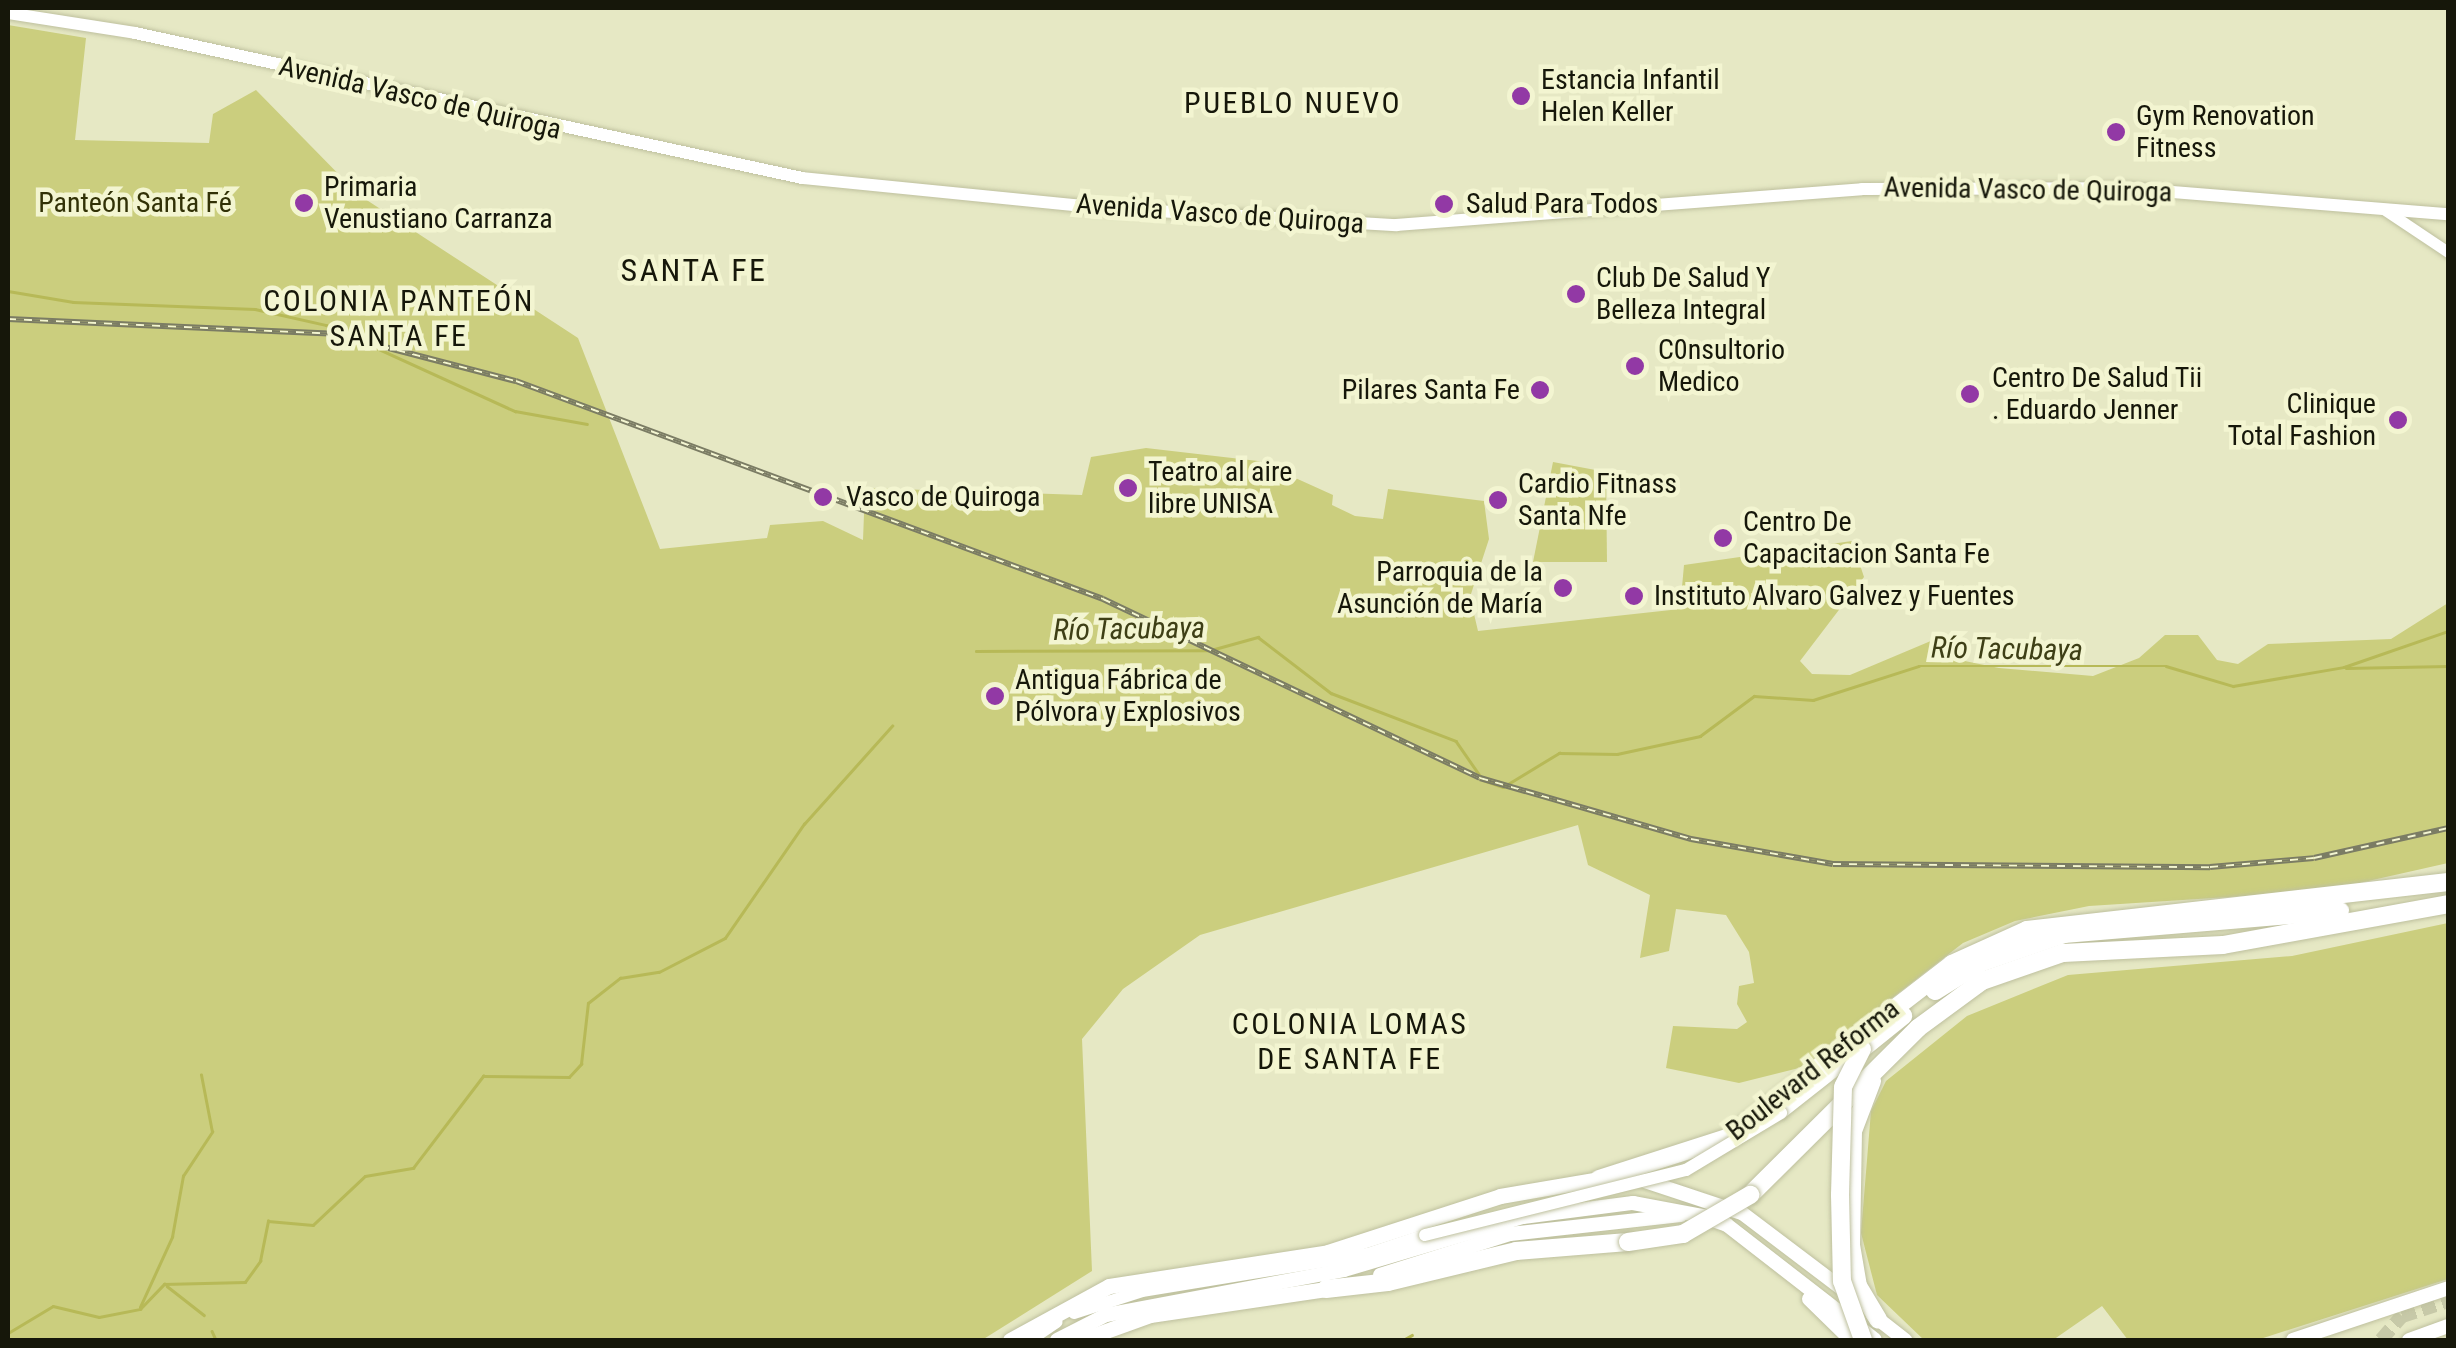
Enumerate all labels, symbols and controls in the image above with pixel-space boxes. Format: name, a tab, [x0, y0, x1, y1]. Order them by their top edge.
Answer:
street label: Avenida Vasco de Quiroga	[276, 49, 564, 147]
place label: Estancia Infantil Helen Keller	[1541, 63, 1720, 129]
district label: PUEBLO NUEVO	[1184, 85, 1402, 121]
marker: Estancia Infantil Helen Keller	[1510, 85, 1532, 107]
place label: Gym Renovation Fitness	[2136, 99, 2315, 165]
marker: Gym Renovation Fitness	[2105, 121, 2127, 143]
place label: Primaria Venustiano Carranza	[324, 170, 553, 236]
street label: Avenida Vasco de Quiroga	[1883, 171, 2173, 209]
park label: Panteón Santa Fé	[38, 186, 232, 220]
street label: Avenida Vasco de Quiroga	[1075, 187, 1365, 241]
place label: Salud Para Todos	[1466, 187, 1659, 221]
marker: Salud Para Todos	[1431, 191, 1457, 217]
marker: Primaria Venustiano Carranza	[293, 192, 315, 214]
district label: SANTA FE	[621, 251, 767, 289]
place label: Club De Salud Y Belleza Integral	[1596, 261, 1771, 327]
district label: COLONIA PANTEÓN SANTA FE	[263, 283, 535, 354]
marker: Club De Salud Y Belleza Integral	[1565, 283, 1587, 305]
place label: C0nsultorio Medico	[1658, 333, 1785, 399]
marker: C0nsultorio Medico	[1622, 353, 1648, 379]
place label: Centro De Salud Tii . Eduardo Jenner	[1992, 361, 2203, 427]
place label: Pilares Santa Fe	[1342, 373, 1520, 407]
marker: Pilares Santa Fe	[1529, 379, 1551, 401]
marker: Centro De Salud Tii . Eduardo Jenner	[1957, 381, 1983, 407]
place label: Clinique Total Fashion	[2227, 387, 2376, 453]
marker: Clinique Total Fashion	[2385, 407, 2411, 433]
place label: Teatro al aire libre UNISA	[1148, 455, 1292, 521]
place label: Cardio Fitnass Santa Nfe	[1518, 467, 1677, 533]
marker: Teatro al aire libre UNISA	[1117, 477, 1139, 499]
place label: Vasco de Quiroga	[846, 480, 1040, 514]
marker: Vasco de Quiroga	[810, 484, 836, 510]
marker: Cardio Fitnass Santa Nfe	[1487, 489, 1509, 511]
place label: Centro De Capacitacion Santa Fe	[1743, 505, 1990, 571]
marker: Centro De Capacitacion Santa Fe	[1712, 527, 1734, 549]
place label: Parroquia de la Asunción de María	[1337, 555, 1543, 621]
marker: Parroquia de la Asunción de María	[1552, 577, 1574, 599]
place label: Instituto Alvaro Galvez y Fuentes	[1654, 579, 2015, 613]
marker: Instituto Alvaro Galvez y Fuentes	[1623, 585, 1645, 607]
water label: Río Tacubaya	[1052, 610, 1206, 648]
water label: Río Tacubaya	[1930, 630, 2084, 668]
place label: Antigua Fábrica de Pólvora y Explosivos	[1015, 663, 1241, 729]
marker: Antigua Fábrica de Pólvora y Explosivos	[984, 685, 1006, 707]
street label: Boulevard Reforma	[1720, 992, 1906, 1148]
district label: COLONIA LOMAS DE SANTA FE	[1232, 1006, 1468, 1076]

